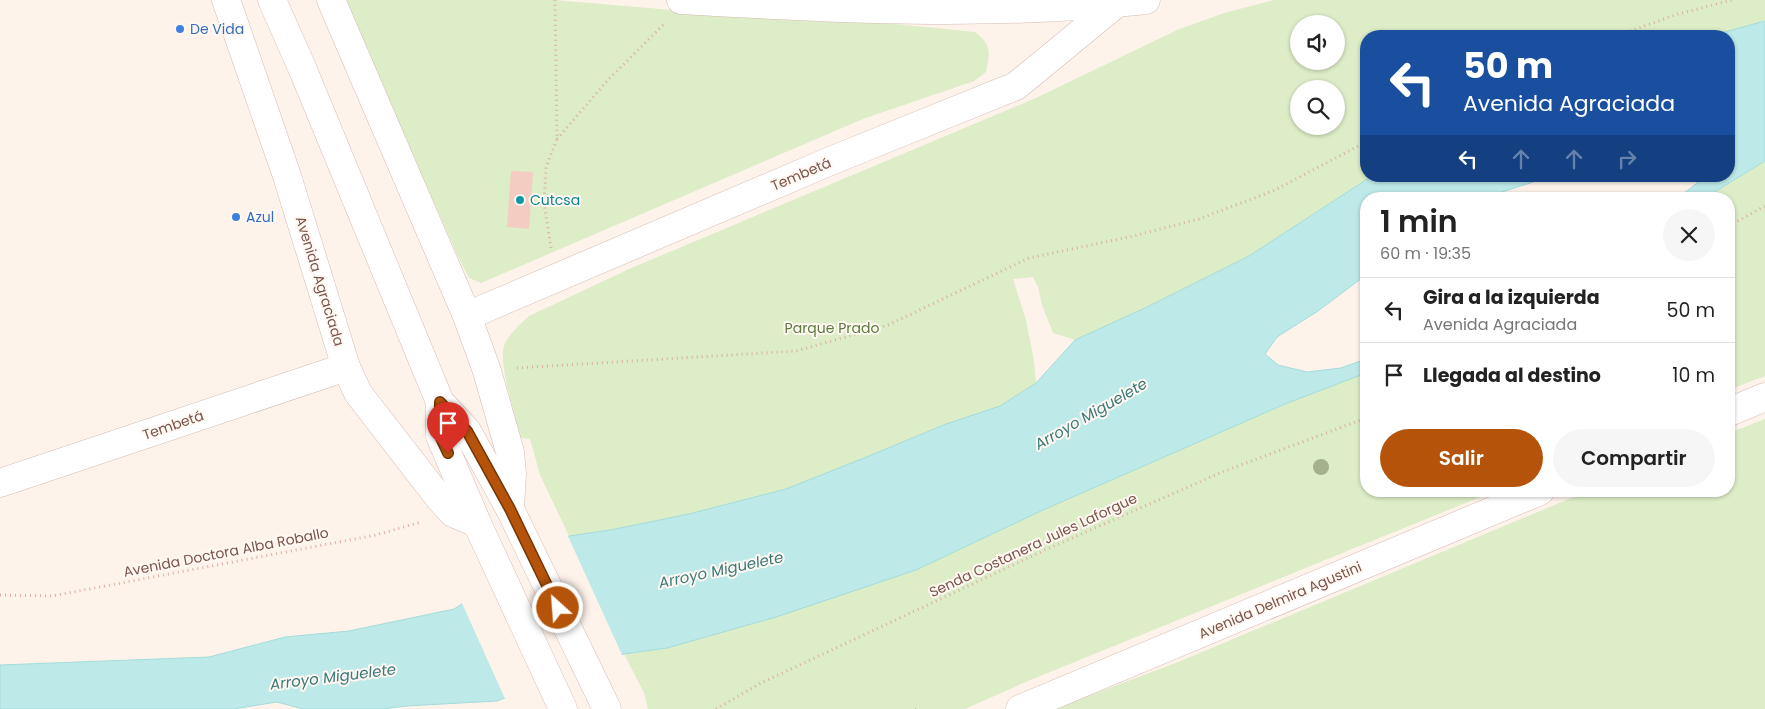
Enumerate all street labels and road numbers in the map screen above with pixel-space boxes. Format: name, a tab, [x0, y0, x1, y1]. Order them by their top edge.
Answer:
street label: Tembetá	[768, 152, 834, 196]
street label: Avenida Agraciada	[291, 214, 349, 348]
street label: Tembetá	[140, 405, 206, 445]
street label: Senda Costanera Jules Laforgue	[926, 488, 1140, 602]
street label: Avenida Doctora Alba Roballo	[122, 522, 330, 582]
street label: Avenida Delmira Agustini	[1195, 557, 1365, 643]

